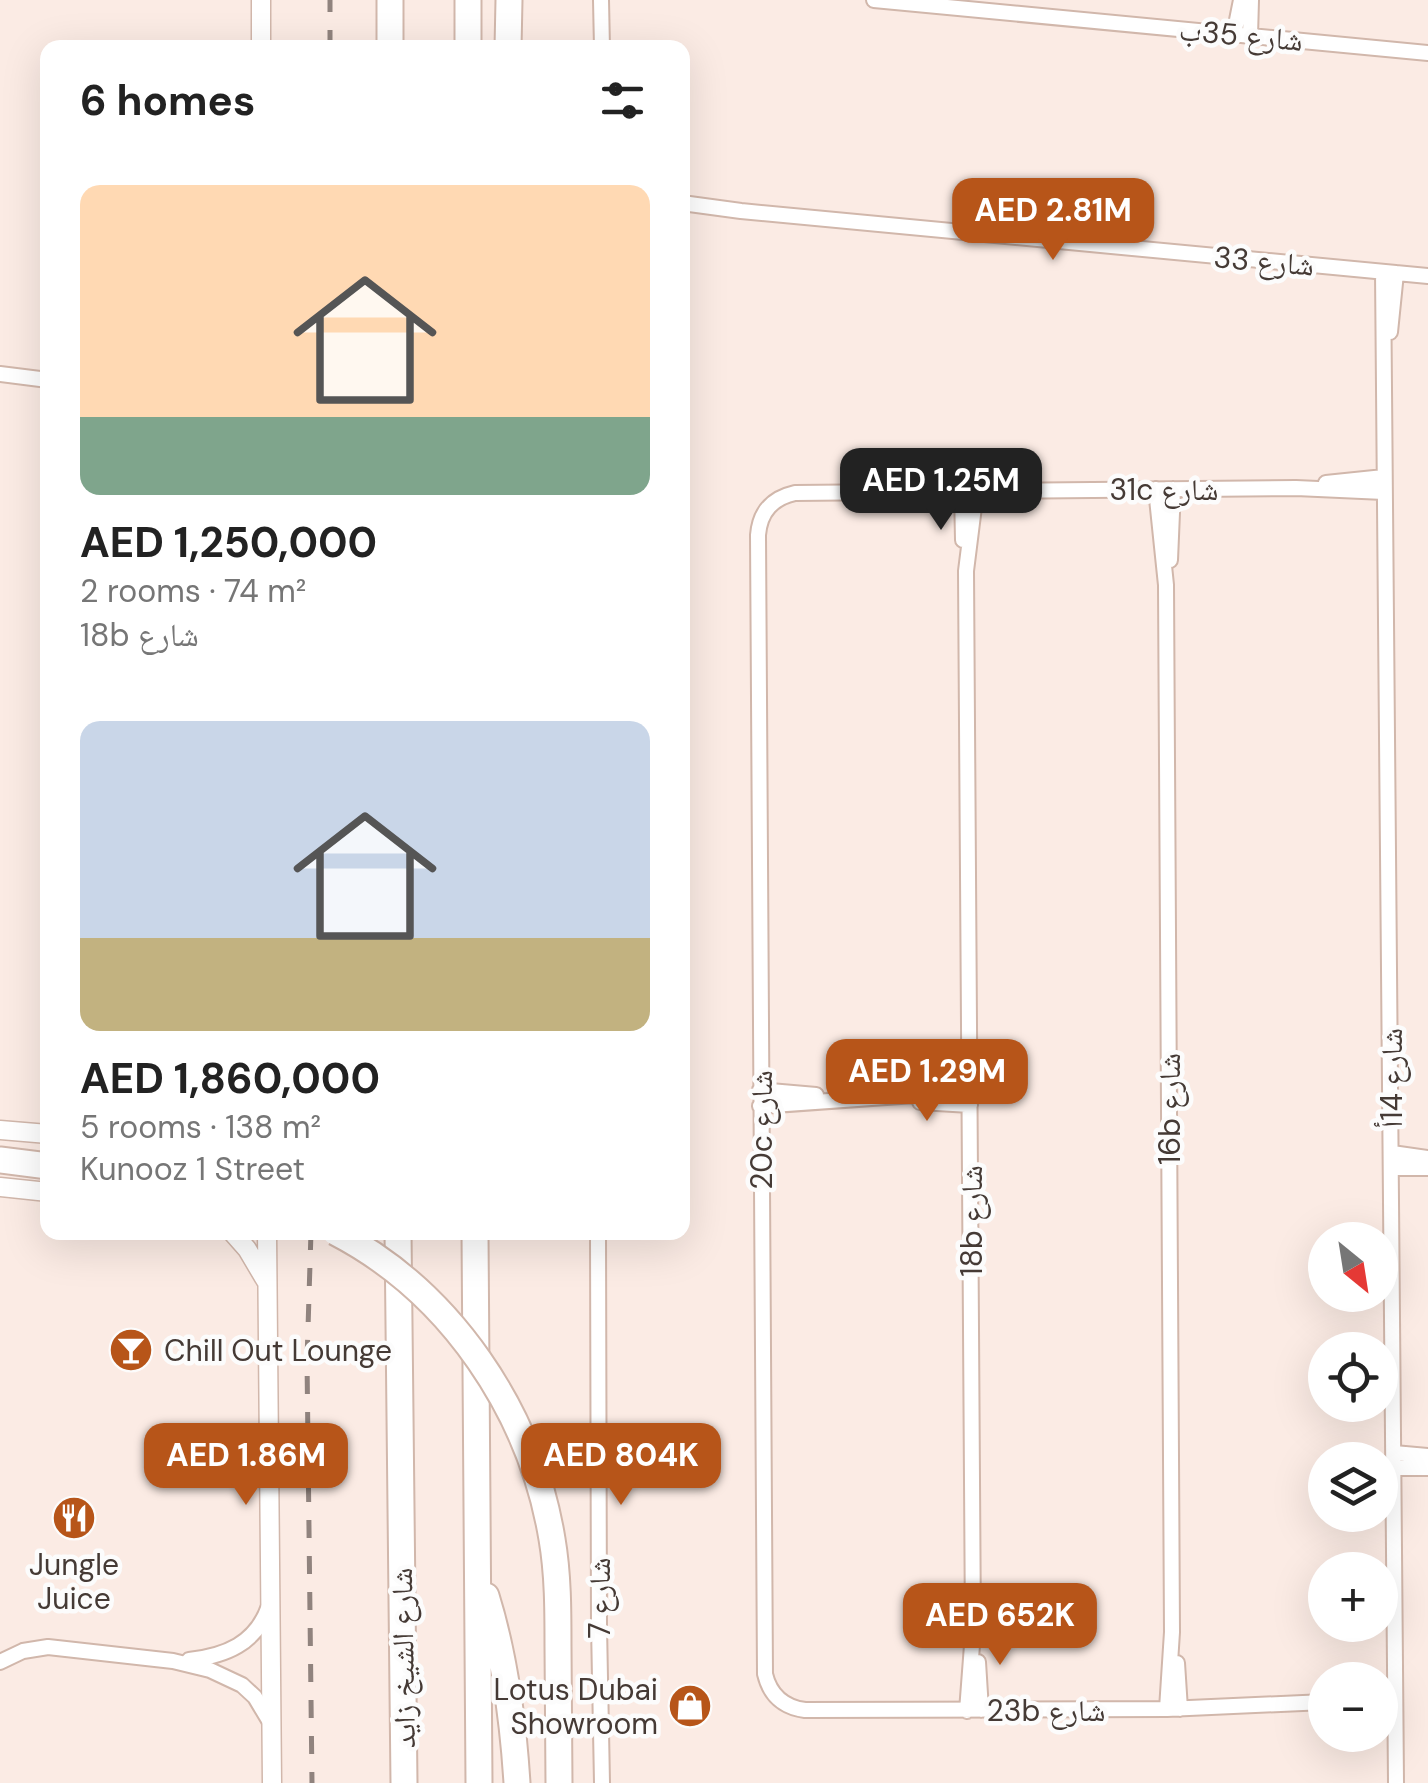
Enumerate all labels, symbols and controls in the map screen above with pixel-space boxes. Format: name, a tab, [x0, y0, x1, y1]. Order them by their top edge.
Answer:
street label: شارع 35ب	[1177, 10, 1305, 60]
text: 6 homes	[80, 73, 255, 128]
icon: filters	[595, 73, 650, 128]
pin: AED 2.81M	[939, 178, 1167, 263]
text: AED 2.81M	[974, 189, 1132, 231]
street label: شارع 33	[1212, 237, 1316, 285]
icon: home	[275, 250, 455, 430]
pin: AED 1.25M	[827, 448, 1055, 533]
text: AED 1.25M	[862, 459, 1020, 501]
street label: 31c شارع	[1110, 470, 1218, 509]
text: AED 1,250,000	[80, 515, 377, 570]
text: 2 rooms · 74 m²	[80, 570, 306, 612]
text: 18b شارع	[80, 614, 199, 656]
icon: home	[275, 786, 455, 966]
street label: شارع 14أ	[1372, 1028, 1411, 1128]
pin: AED 1.29M	[813, 1039, 1041, 1124]
text: AED 1.29M	[848, 1050, 1006, 1092]
text: AED 1,860,000	[80, 1051, 380, 1106]
street label: 16b شارع	[1150, 1053, 1189, 1165]
street label: 20c شارع	[742, 1070, 781, 1190]
text: 5 rooms · 138 m²	[80, 1106, 321, 1148]
text: Kunooz 1 Street	[80, 1148, 305, 1190]
street label: 18b شارع	[952, 1165, 991, 1277]
north arrow	[1308, 1222, 1398, 1312]
map controls	[1308, 1222, 1398, 1752]
bar icon: Chill Out Lounge	[108, 1327, 154, 1373]
place label: Chill Out Lounge	[164, 1331, 392, 1370]
button: locate	[1308, 1332, 1398, 1422]
pin: AED 1.86M	[132, 1423, 360, 1508]
pin: AED 804K	[518, 1423, 724, 1508]
text: AED 1.86M	[166, 1434, 326, 1476]
text: AED 804K	[543, 1434, 699, 1476]
button: layers	[1308, 1442, 1398, 1532]
restaurant icon: Jungle Juice	[51, 1495, 97, 1541]
place label: Jungle Juice	[29, 1545, 119, 1618]
button: +	[1308, 1552, 1398, 1642]
street label: شارع 7	[580, 1557, 619, 1639]
street label: شارع الشيخ زايد	[382, 1567, 424, 1749]
pin: AED 652K	[897, 1583, 1103, 1668]
text: AED 652K	[925, 1594, 1075, 1636]
button: −	[1308, 1662, 1398, 1752]
place label: Lotus Dubai Showroom	[494, 1670, 658, 1743]
shop icon: Lotus Dubai Showroom	[667, 1683, 713, 1729]
street label: 23b شارع	[987, 1691, 1105, 1730]

